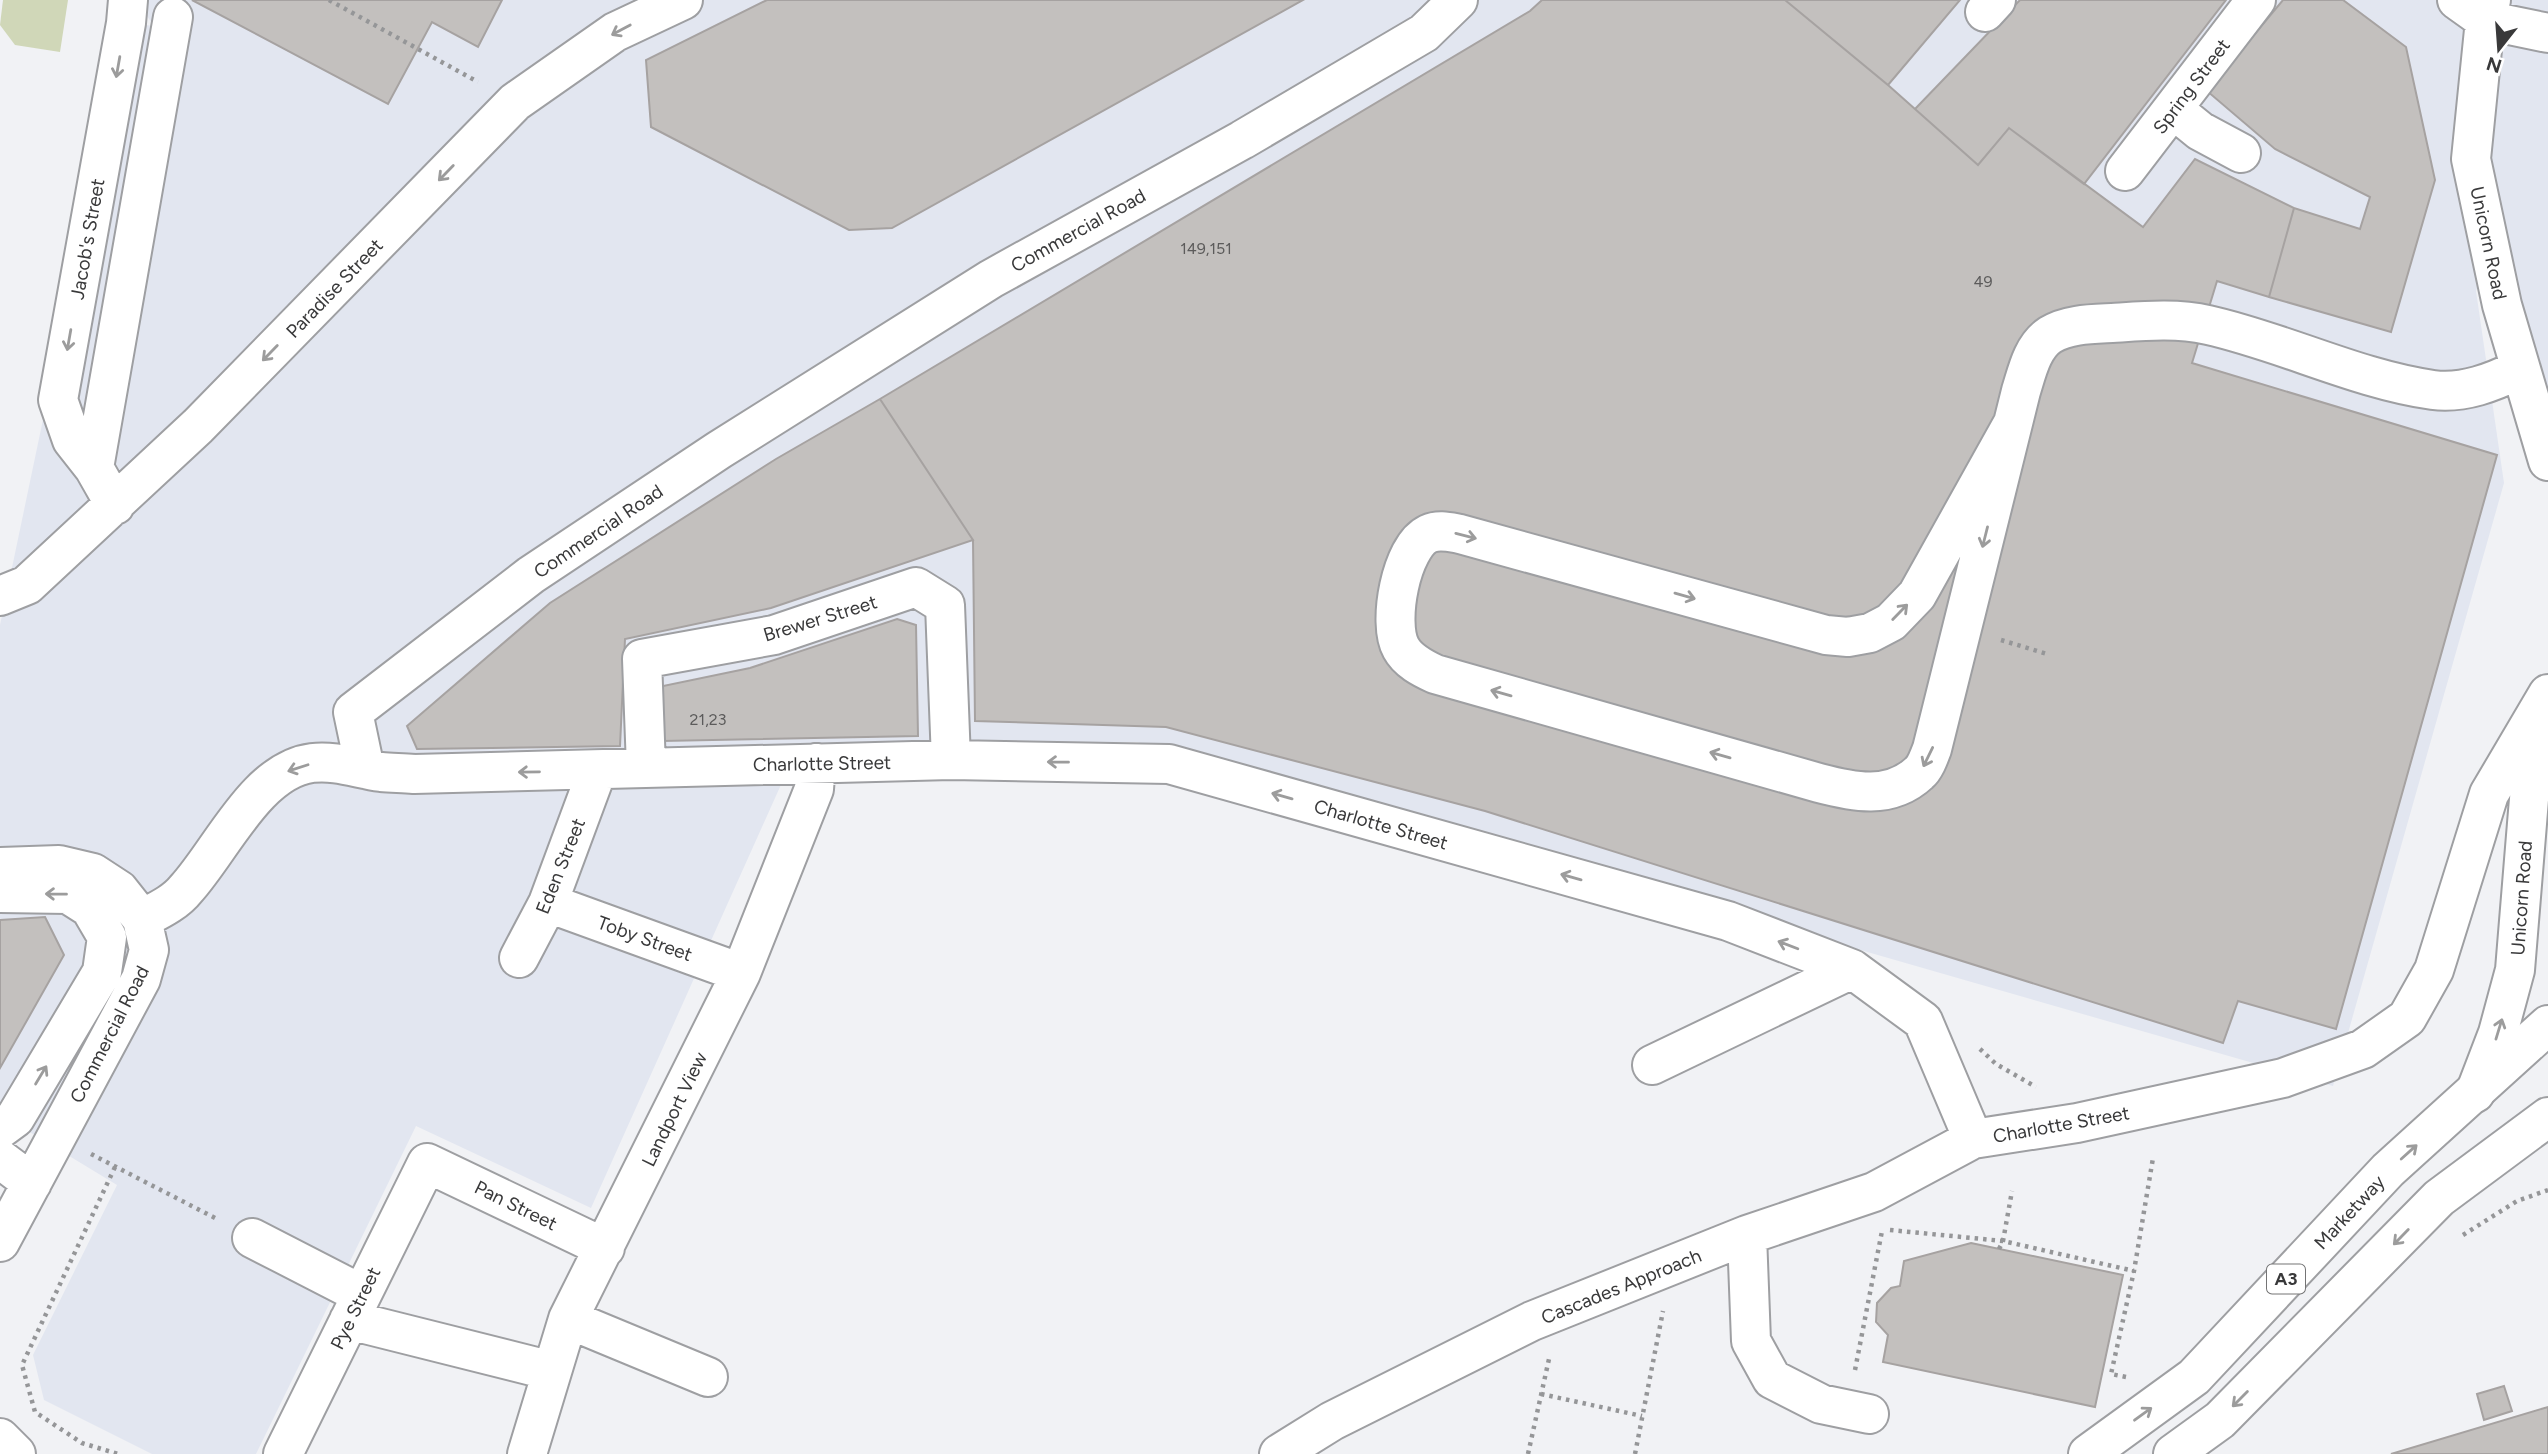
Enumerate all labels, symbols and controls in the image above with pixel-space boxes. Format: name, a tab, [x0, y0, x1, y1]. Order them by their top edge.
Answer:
north arrow	[2464, 14, 2534, 84]
one-way arrow	[611, 23, 632, 37]
street label: Spring Street	[2148, 34, 2235, 138]
text: N	[2484, 52, 2505, 78]
one-way arrow	[111, 56, 125, 78]
one-way arrow	[437, 164, 454, 181]
street label: Jacob's Street	[66, 177, 109, 301]
street label: Commercial Road	[1007, 184, 1150, 277]
street label: Unicorn Road	[2465, 184, 2512, 302]
street label: Paradise Street	[281, 234, 388, 343]
house number: 149,151	[1180, 239, 1232, 258]
house number: 49	[1974, 272, 1993, 291]
one-way arrow	[62, 328, 75, 350]
one-way arrow	[261, 344, 278, 361]
street label: Commercial Road	[529, 480, 667, 583]
one-way arrow	[1978, 525, 1991, 548]
one-way arrow	[1454, 529, 1477, 543]
street label: Brewer Street	[761, 590, 880, 647]
one-way arrow	[1673, 590, 1696, 603]
one-way arrow	[1892, 604, 1909, 621]
one-way arrow	[1490, 686, 1513, 699]
house number: 21,23	[690, 710, 726, 729]
one-way arrow	[1921, 746, 1934, 767]
one-way arrow	[1709, 747, 1731, 760]
street label: Charlotte Street	[753, 751, 891, 776]
one-way arrow	[1047, 756, 1070, 769]
one-way arrow	[287, 762, 309, 775]
one-way arrow	[518, 765, 541, 779]
one-way arrow	[1271, 789, 1293, 802]
street label: Charlotte Street	[1311, 794, 1450, 855]
street label: Eden Street	[531, 815, 590, 917]
street label: Unicorn Road	[2506, 840, 2537, 956]
one-way arrow	[1560, 870, 1582, 883]
one-way arrow	[44, 887, 67, 901]
street label: Toby Street	[594, 911, 695, 966]
one-way arrow	[1778, 937, 1800, 950]
street label: Commercial Road	[65, 962, 154, 1107]
one-way arrow	[2493, 1018, 2506, 1040]
street label: Landport View	[637, 1048, 712, 1170]
one-way arrow	[34, 1066, 48, 1086]
street label: Charlotte Street	[1991, 1101, 2131, 1148]
one-way arrow	[2400, 1144, 2418, 1160]
street label: Marketway	[2309, 1170, 2389, 1254]
street label: Pan Street	[471, 1176, 561, 1235]
one-way arrow	[2392, 1229, 2409, 1246]
street label: Cascades Approach	[1538, 1244, 1705, 1329]
street label: Pye Street	[326, 1263, 385, 1353]
road number: A3	[2267, 1264, 2305, 1294]
one-way arrow	[2232, 1390, 2249, 1407]
one-way arrow	[2133, 1407, 2152, 1421]

